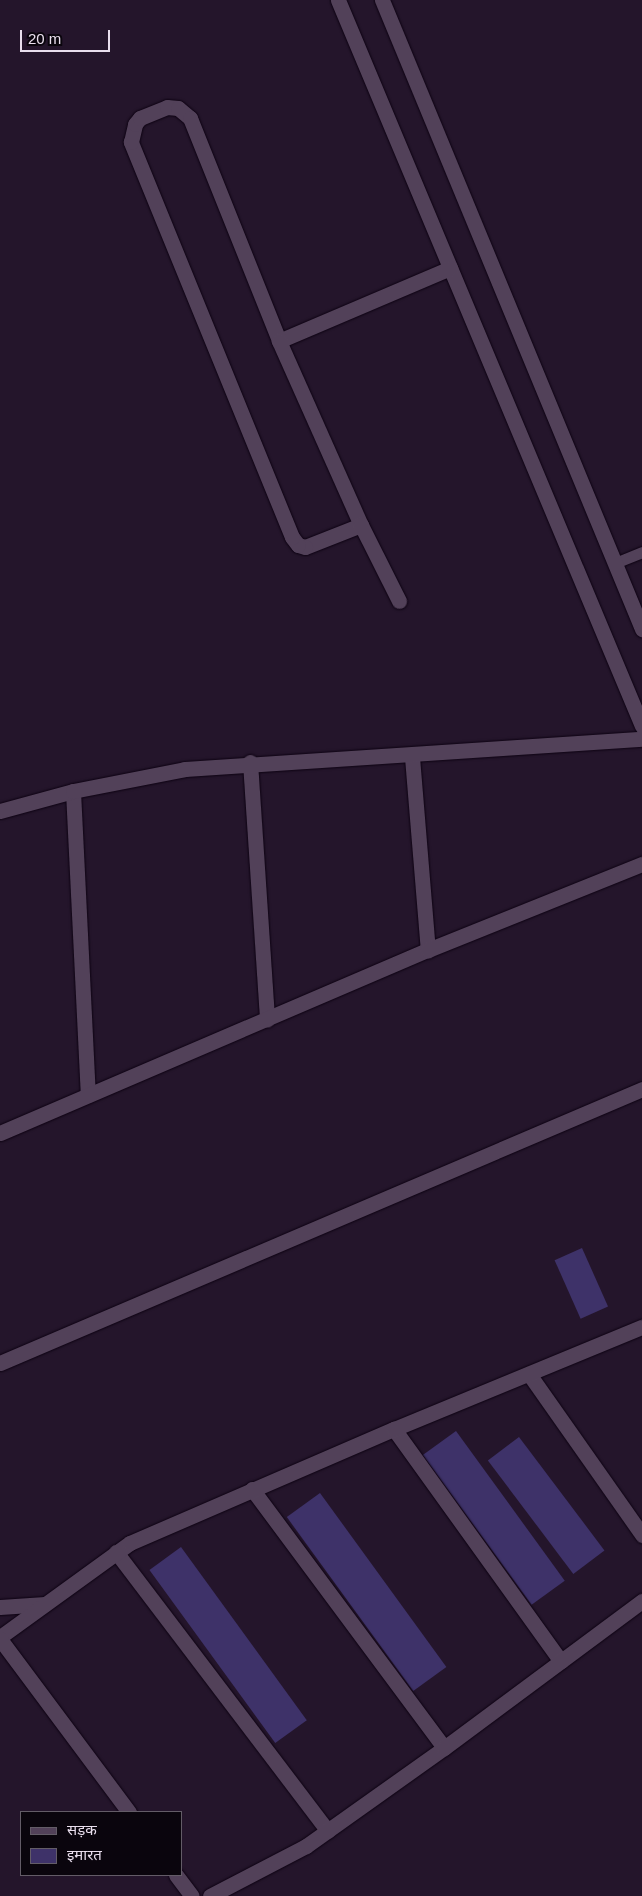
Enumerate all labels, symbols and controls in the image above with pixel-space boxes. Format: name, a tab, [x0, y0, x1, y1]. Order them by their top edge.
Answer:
scale bar	[22, 20, 112, 52]
text: 20 m	[28, 30, 61, 47]
legend	[20, 1811, 182, 1876]
text: सड़क	[67, 1821, 97, 1838]
text: इमारत	[67, 1846, 102, 1863]

